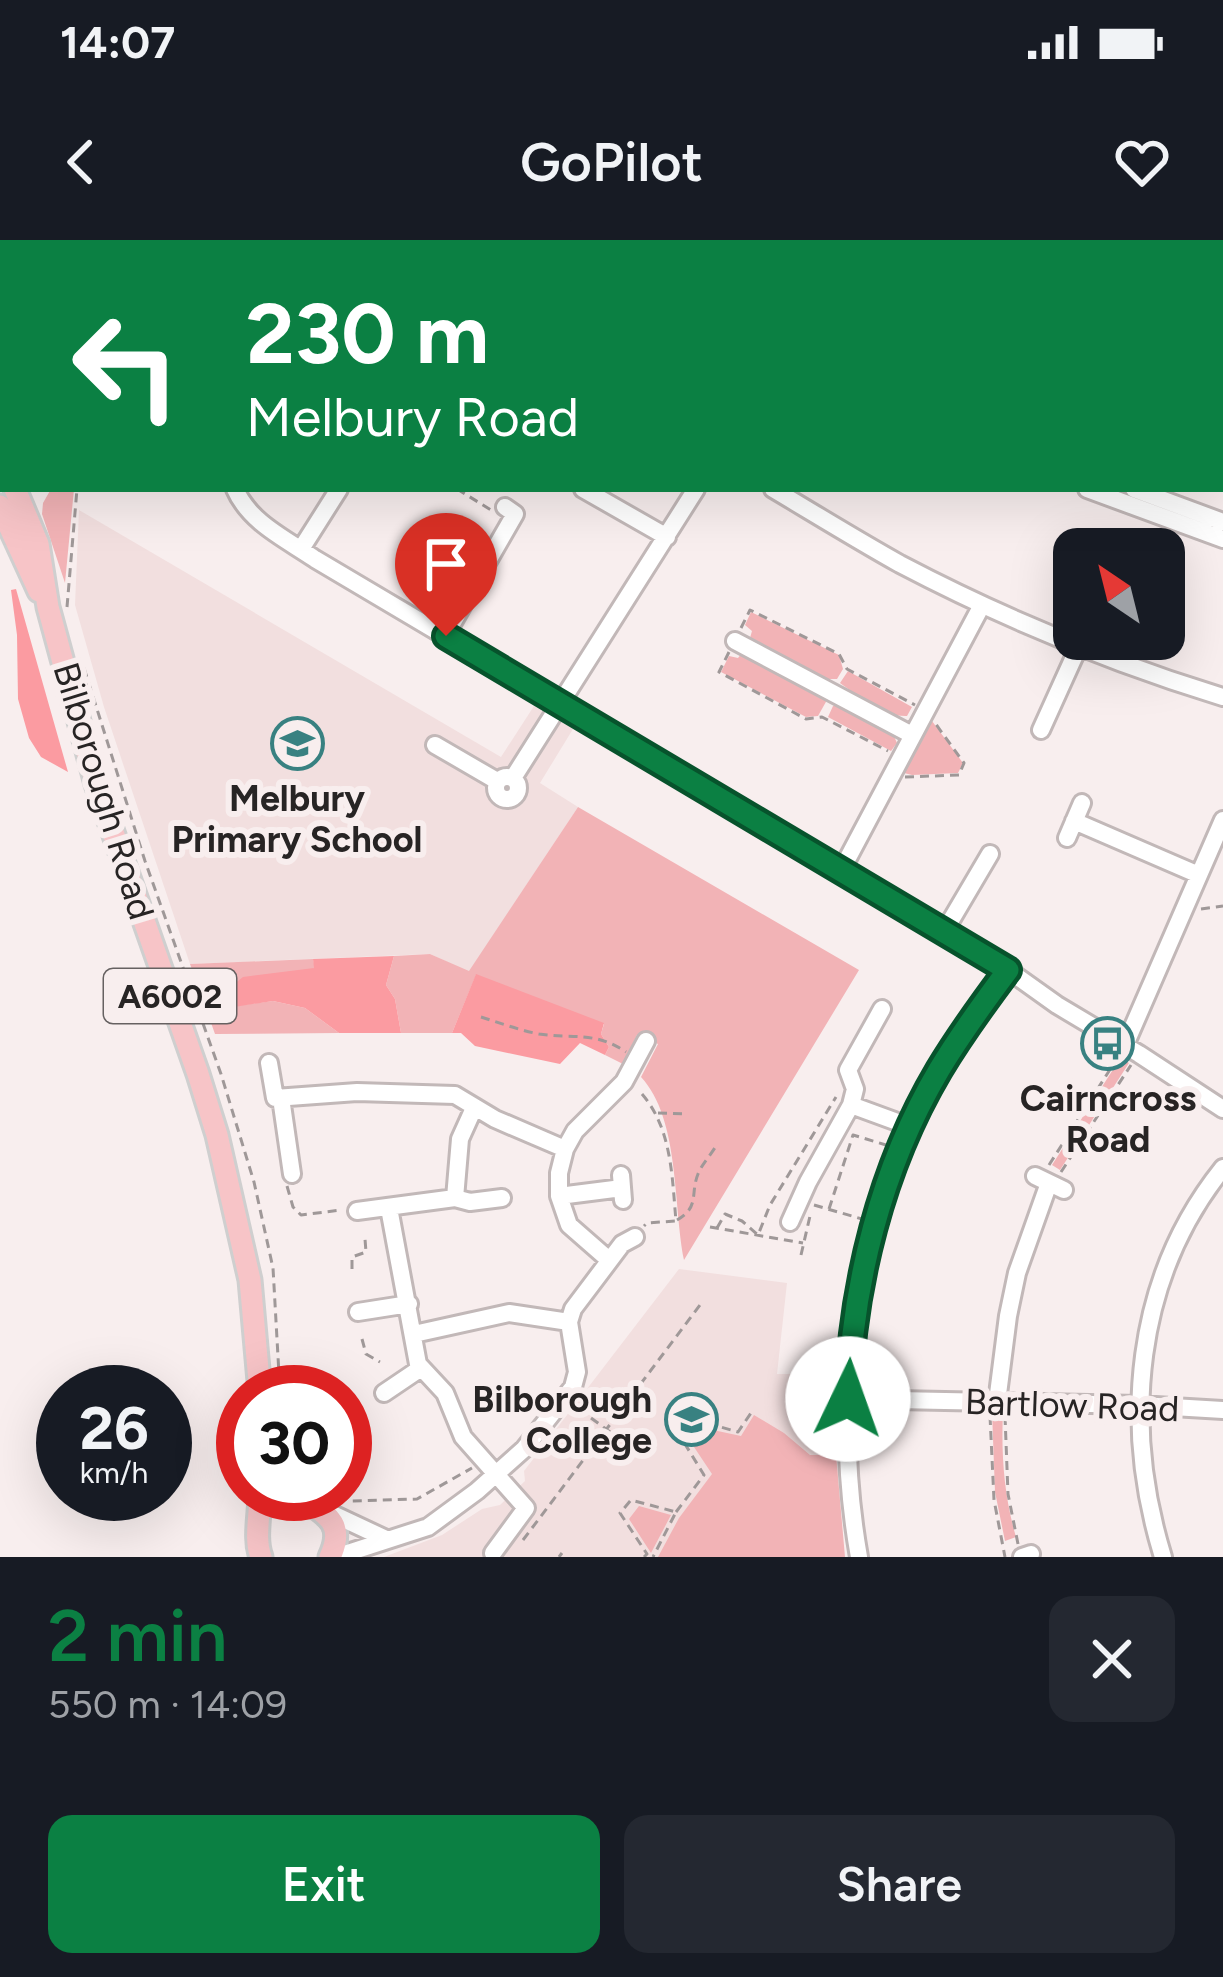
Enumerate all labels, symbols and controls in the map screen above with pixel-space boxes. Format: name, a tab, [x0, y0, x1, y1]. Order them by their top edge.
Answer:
text: 14:07	[60, 15, 175, 69]
icon: back	[48, 129, 114, 195]
icon: heart	[1109, 129, 1175, 195]
text: GoPilot	[520, 130, 703, 195]
text: 230 m	[246, 283, 489, 384]
icon: left	[48, 288, 204, 444]
text: Melbury Road	[246, 385, 579, 450]
pin	[395, 513, 497, 636]
north arrow	[1053, 528, 1185, 660]
map controls	[1053, 528, 1185, 660]
icon: arrive	[413, 531, 479, 597]
street label: Bilborough Road	[44, 657, 164, 925]
school or university icon: Melbury Primary School	[269, 715, 325, 771]
place label: Melbury Primary School	[172, 777, 422, 861]
road number: A6002	[104, 969, 236, 1023]
bus stop icon: Cairncross Road	[1080, 1015, 1136, 1071]
place label: Cairncross Road	[1020, 1077, 1196, 1161]
position arrow	[785, 1336, 911, 1462]
speed limit sign: 30	[216, 1365, 372, 1521]
place label: Bilborough College	[472, 1378, 652, 1462]
street label: Bartlow Road	[964, 1380, 1180, 1430]
text: 26	[79, 1392, 149, 1464]
school or university icon: Bilborough College	[663, 1392, 719, 1448]
text: km/h	[80, 1454, 148, 1491]
text: 2 min	[48, 1593, 227, 1679]
button: close	[1049, 1596, 1175, 1722]
text: 550 m · 14:09	[48, 1681, 287, 1728]
button: Exit	[48, 1815, 600, 1953]
button: Share	[624, 1815, 1175, 1953]

